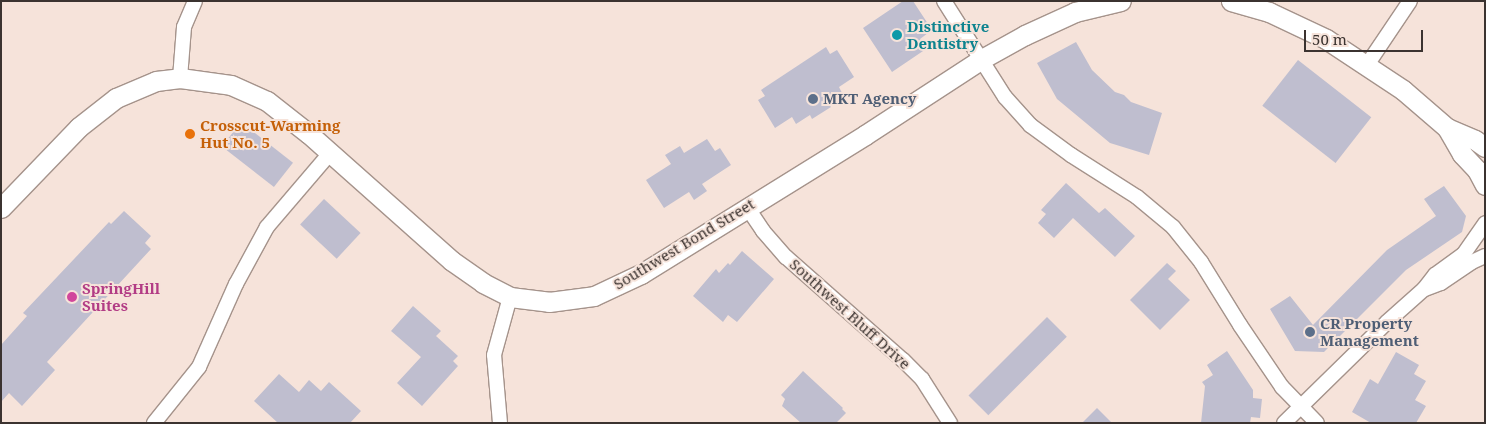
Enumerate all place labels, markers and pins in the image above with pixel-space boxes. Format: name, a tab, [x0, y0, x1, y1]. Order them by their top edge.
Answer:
place label: Distinctive Dentistry	[907, 17, 989, 52]
marker: Distinctive Dentistry	[891, 29, 903, 41]
place label: MKT Agency	[823, 90, 917, 108]
marker: MKT Agency	[807, 93, 819, 105]
place label: Crosscut-Warming Hut No. 5	[200, 116, 341, 151]
marker: Crosscut-Warming Hut No. 5	[184, 128, 196, 140]
place label: SpringHill Suites	[82, 279, 160, 314]
marker: SpringHill Suites	[66, 291, 78, 303]
place label: CR Property Management	[1320, 314, 1419, 349]
marker: CR Property Management	[1304, 326, 1316, 338]

